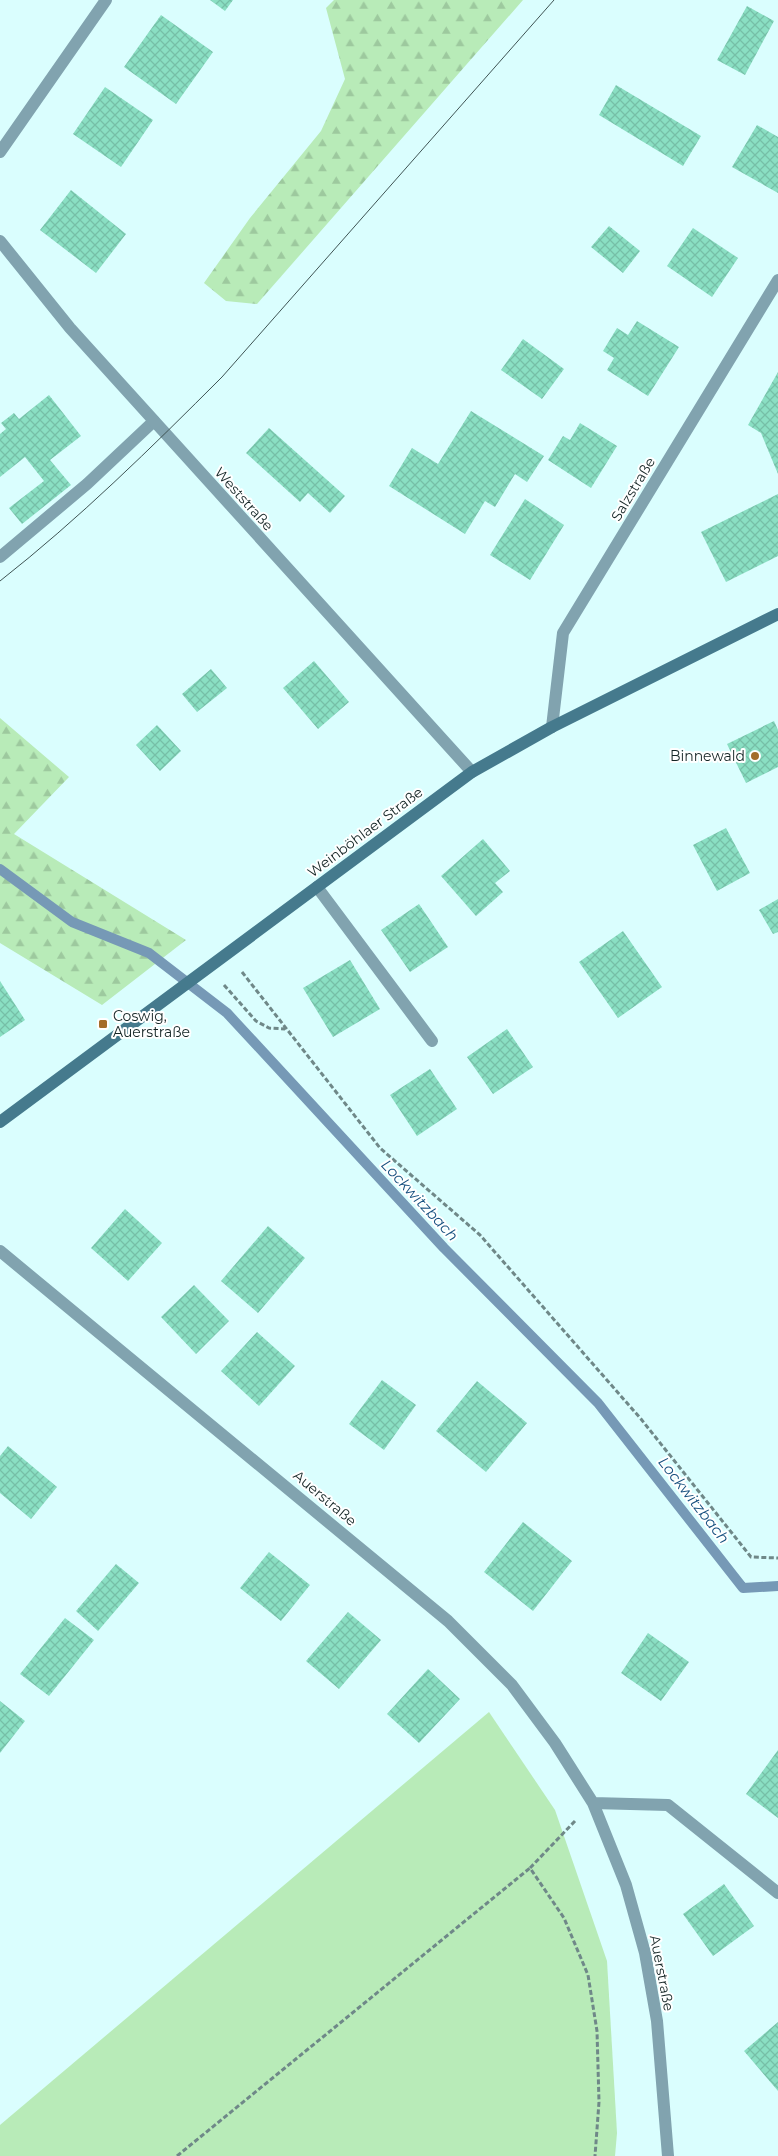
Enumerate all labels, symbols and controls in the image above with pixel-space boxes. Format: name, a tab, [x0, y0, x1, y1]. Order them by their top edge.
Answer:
street label: Salzstraße	[607, 454, 659, 524]
street label: Weststraße	[211, 463, 277, 535]
place label: Binnewald	[670, 747, 745, 765]
marker: Binnewald	[749, 750, 761, 762]
street label: Weinböhlaer Straße	[304, 783, 426, 881]
place label: Coswig, Auerstraße	[113, 1007, 190, 1041]
marker: Coswig, Auerstraße	[97, 1018, 109, 1030]
water label: Lockwitzbach	[377, 1155, 463, 1245]
water label: Lockwitzbach	[654, 1453, 734, 1547]
street label: Auerstraße	[290, 1466, 360, 1530]
street label: Auerstraße	[646, 1933, 678, 2013]

